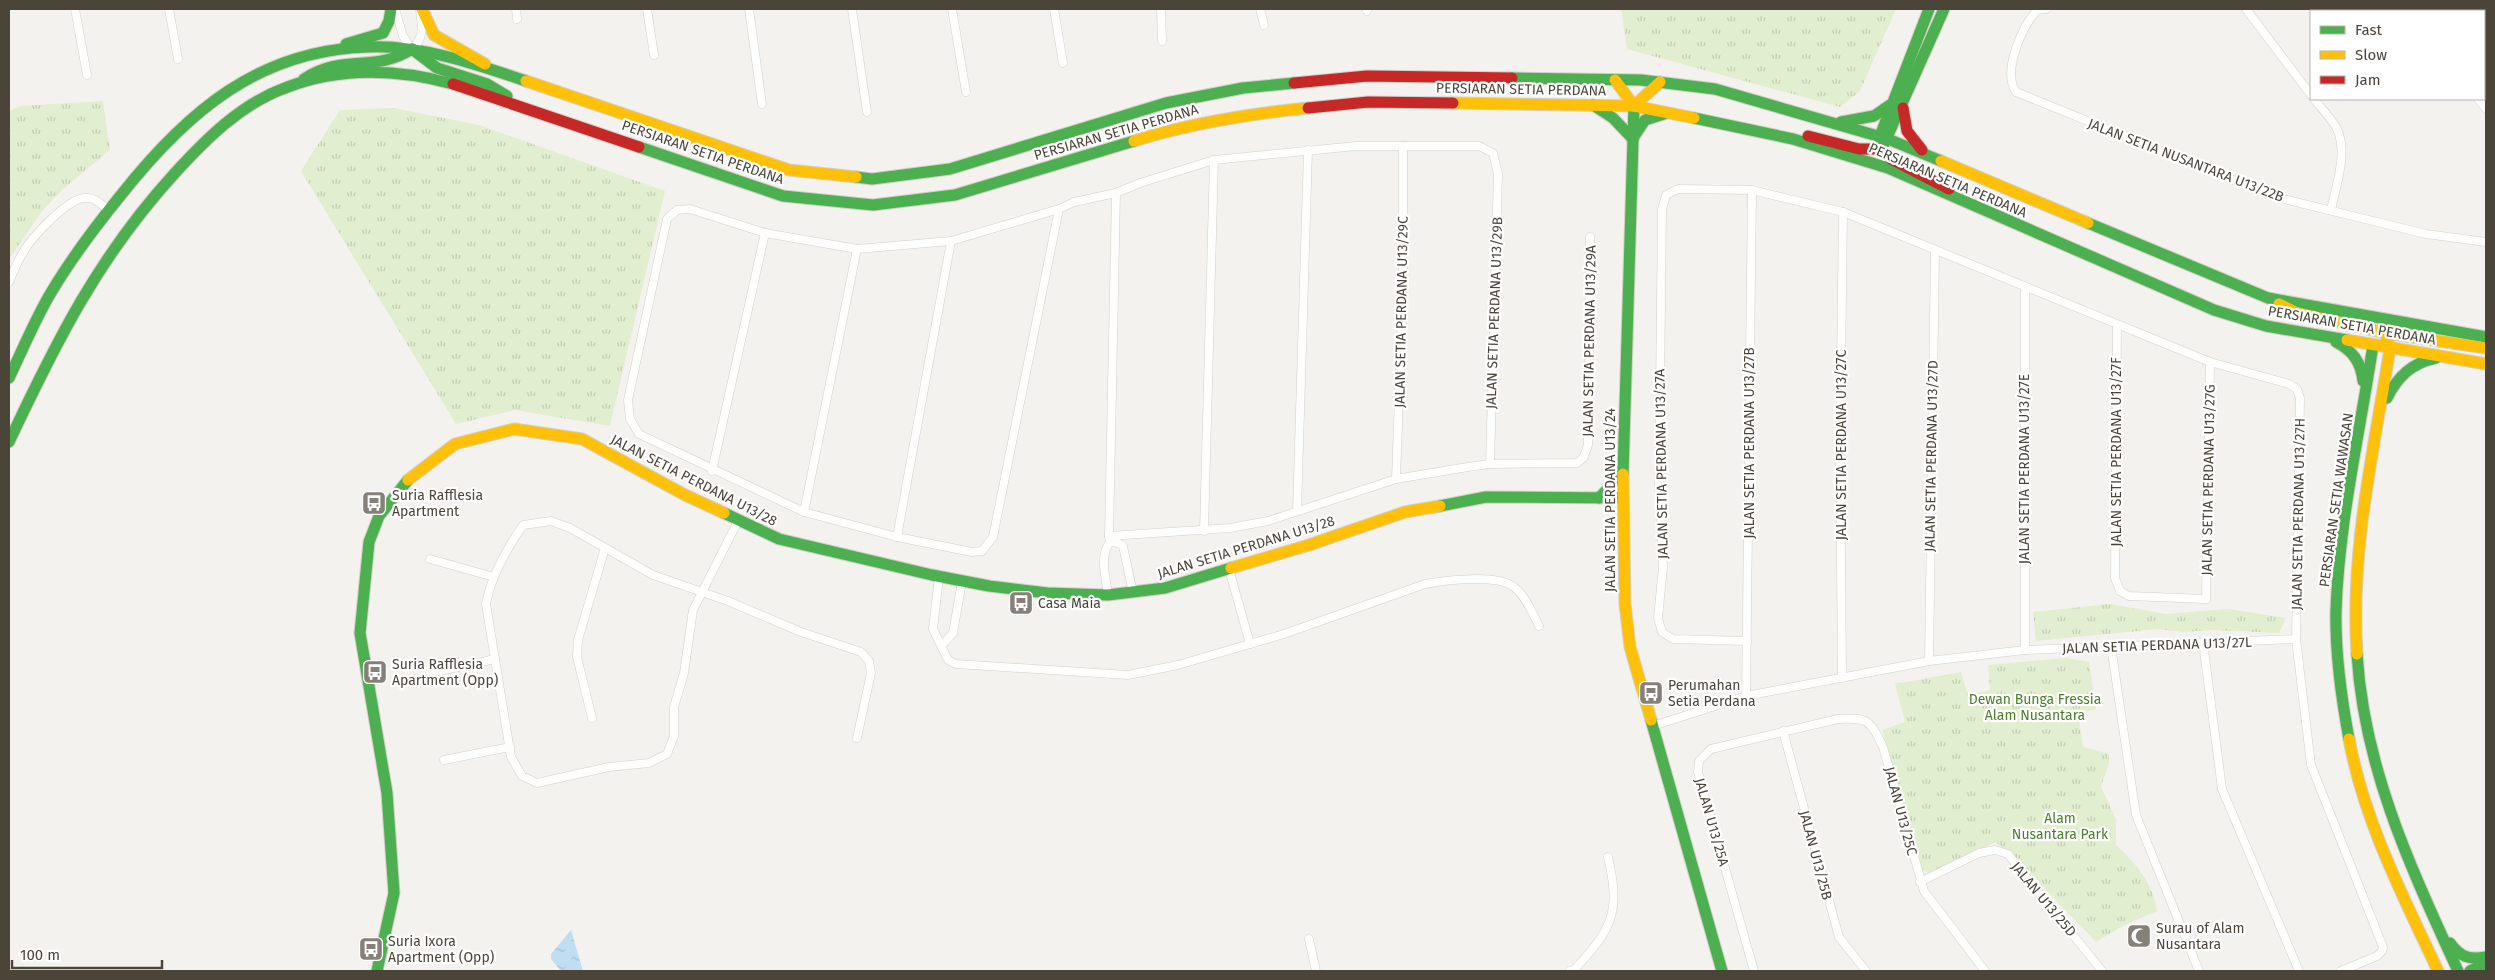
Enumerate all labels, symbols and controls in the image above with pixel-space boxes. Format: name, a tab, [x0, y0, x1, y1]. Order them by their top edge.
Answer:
legend	[2310, 10, 2485, 100]
text: Fast	[2355, 21, 2382, 39]
text: Slow	[2355, 46, 2387, 64]
text: Jam	[2355, 71, 2381, 89]
street label: PERSIARAN SETIA PERDANA	[1436, 80, 1606, 99]
street label: PERSIARAN SETIA PERDANA	[1032, 101, 1200, 164]
street label: JALAN SETIA NUSANTARA U13/22B	[2085, 115, 2286, 206]
street label: PERSIARAN SETIA PERDANA	[620, 117, 786, 188]
street label: PERSIARAN SETIA PERDANA	[1866, 139, 2030, 222]
street label: JALAN SETIA PERDANA U13/29C	[1391, 216, 1412, 408]
street label: JALAN SETIA PERDANA U13/29B	[1483, 217, 1506, 409]
street label: JALAN SETIA PERDANA U13/29A	[1579, 245, 1600, 437]
street label: PERSIARAN SETIA PERDANA	[2267, 302, 2437, 349]
street label: JALAN SETIA PERDANA U13/27B	[1741, 347, 1758, 539]
street label: JALAN SETIA PERDANA U13/27C	[1833, 350, 1850, 540]
street label: JALAN SETIA PERDANA U13/27F	[2108, 357, 2125, 547]
street label: JALAN SETIA PERDANA U13/27D	[1921, 360, 1942, 552]
street label: JALAN SETIA PERDANA U13/27A	[1651, 369, 1672, 559]
street label: JALAN SETIA PERDANA U13/27E	[2016, 374, 2033, 564]
street label: JALAN SETIA PERDANA U13/27G	[2198, 384, 2219, 576]
street label: JALAN SETIA PERDANA U13/24	[1602, 408, 1619, 592]
street label: PERSIARAN SETIA WAWASAN	[2316, 412, 2357, 588]
street label: JALAN SETIA PERDANA U13/27H	[2288, 418, 2309, 610]
street label: JALAN SETIA PERDANA U13/28	[608, 431, 780, 530]
place label: Suria Rafflesia Apartment	[392, 487, 483, 520]
bus stop icon: Suria Rafflesia Apartment	[361, 490, 387, 516]
street label: JALAN SETIA PERDANA U13/28	[1155, 512, 1337, 583]
bus stop icon: Casa Maia	[1008, 590, 1034, 616]
place label: Casa Maia	[1038, 595, 1101, 612]
street label: JALAN SETIA PERDANA U13/27L	[2062, 634, 2252, 657]
place label: Suria Rafflesia Apartment (Opp)	[392, 656, 498, 689]
bus stop icon: Suria Rafflesia Apartment (Opp)	[362, 659, 388, 685]
place label: Perumahan Setia Perdana	[1668, 677, 1756, 710]
bus stop icon: Perumahan Setia Perdana	[1638, 680, 1664, 706]
park label: Dewan Bunga Fressia Alam Nusantara	[1969, 691, 2101, 724]
street label: JALAN U13/25C	[1881, 765, 1921, 857]
street label: JALAN U13/25A	[1691, 776, 1732, 868]
street label: JALAN U13/25B	[1795, 809, 1836, 902]
park label: Alam Nusantara Park	[2012, 810, 2109, 843]
street label: JALAN U13/25D	[2007, 859, 2080, 940]
place label: Surau of Alam Nusantara	[2156, 920, 2244, 953]
mosque icon: Surau of Alam Nusantara	[2126, 923, 2152, 949]
place label: Suria Ixora Apartment (Opp)	[388, 933, 494, 966]
bus stop icon: Suria Ixora Apartment (Opp)	[358, 936, 384, 962]
scale bar	[12, 938, 162, 970]
text: 100 m	[20, 946, 60, 964]

